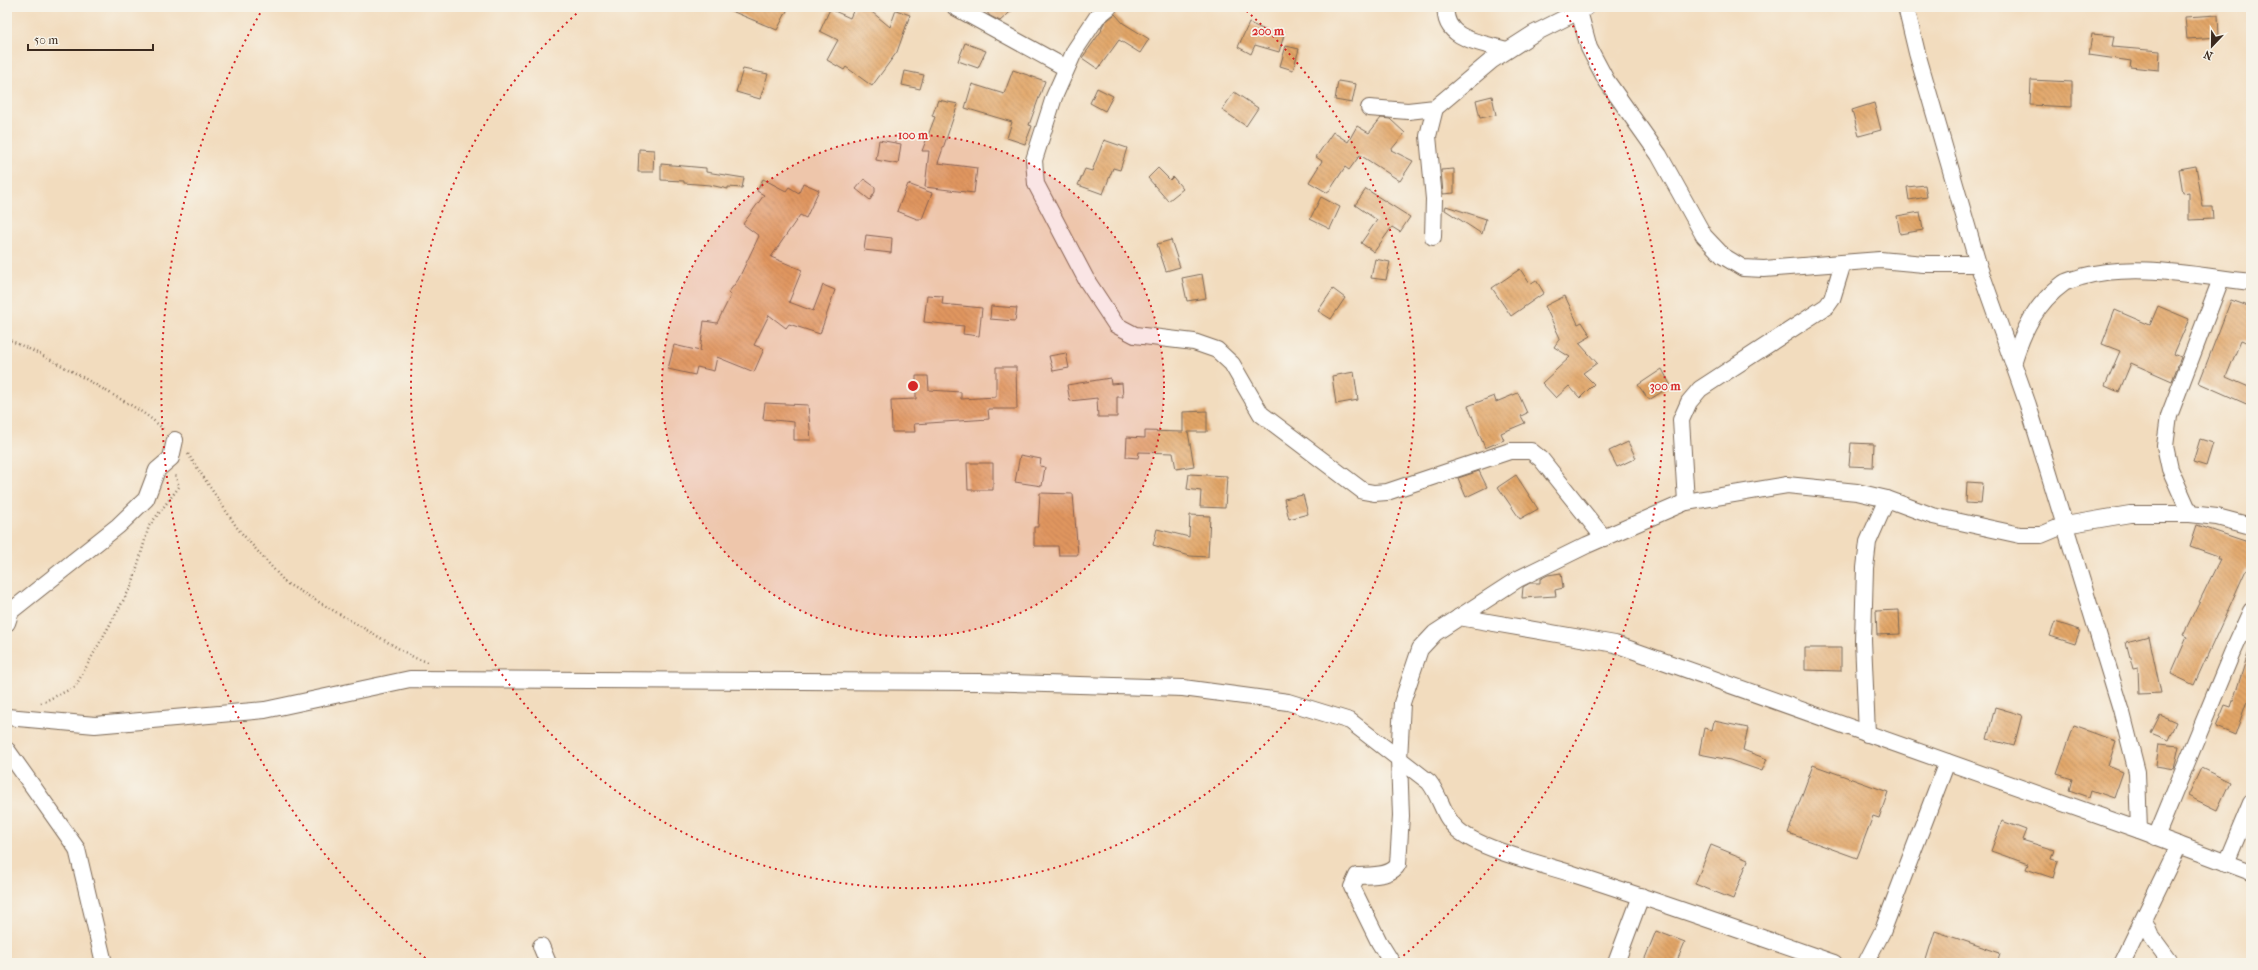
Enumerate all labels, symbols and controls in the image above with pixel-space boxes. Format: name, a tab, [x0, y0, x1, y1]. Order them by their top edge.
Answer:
text: 200 m	[1252, 24, 1285, 38]
scale bar	[28, 26, 153, 52]
north arrow	[2192, 26, 2232, 66]
text: 50 m	[34, 33, 58, 47]
text: N	[2202, 47, 2215, 62]
text: 100 m	[898, 128, 929, 142]
centre of rings	[906, 379, 920, 393]
text: 300 m	[1650, 379, 1681, 394]

